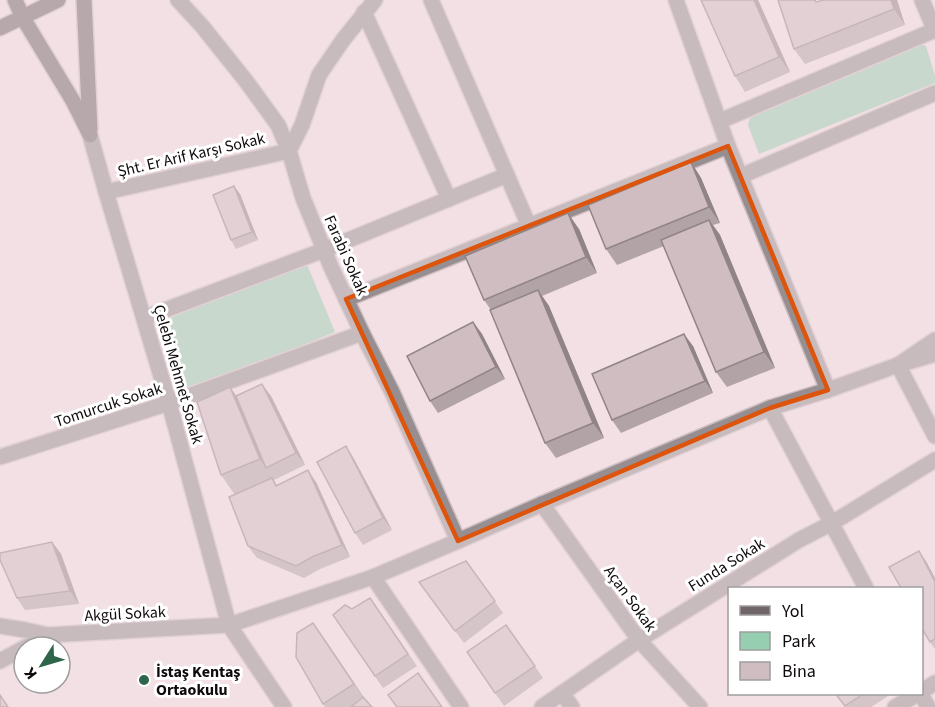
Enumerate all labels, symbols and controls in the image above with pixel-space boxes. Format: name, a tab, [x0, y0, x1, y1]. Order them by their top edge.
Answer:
street label: Şht. Er Arif Karşı Sokak	[115, 127, 267, 183]
street label: Farabi Sokak	[319, 212, 374, 299]
street label: Çelebi Mehmet Sokak	[148, 302, 208, 447]
street label: Tomurcuk Sokak	[52, 377, 165, 433]
street label: Funda Sokak	[684, 533, 769, 597]
street label: Açan Sokak	[599, 561, 662, 636]
legend	[728, 587, 923, 695]
text: Yol	[781, 599, 804, 624]
street label: Akgül Sokak	[84, 601, 166, 627]
text: Park	[782, 629, 816, 654]
north arrow	[12, 635, 72, 695]
text: Bina	[782, 659, 816, 684]
place label: İstaş Kentaş Ortaokulu	[156, 661, 240, 701]
text: K	[19, 663, 43, 684]
marker: İstaş Kentaş Ortaokulu	[137, 673, 151, 687]

